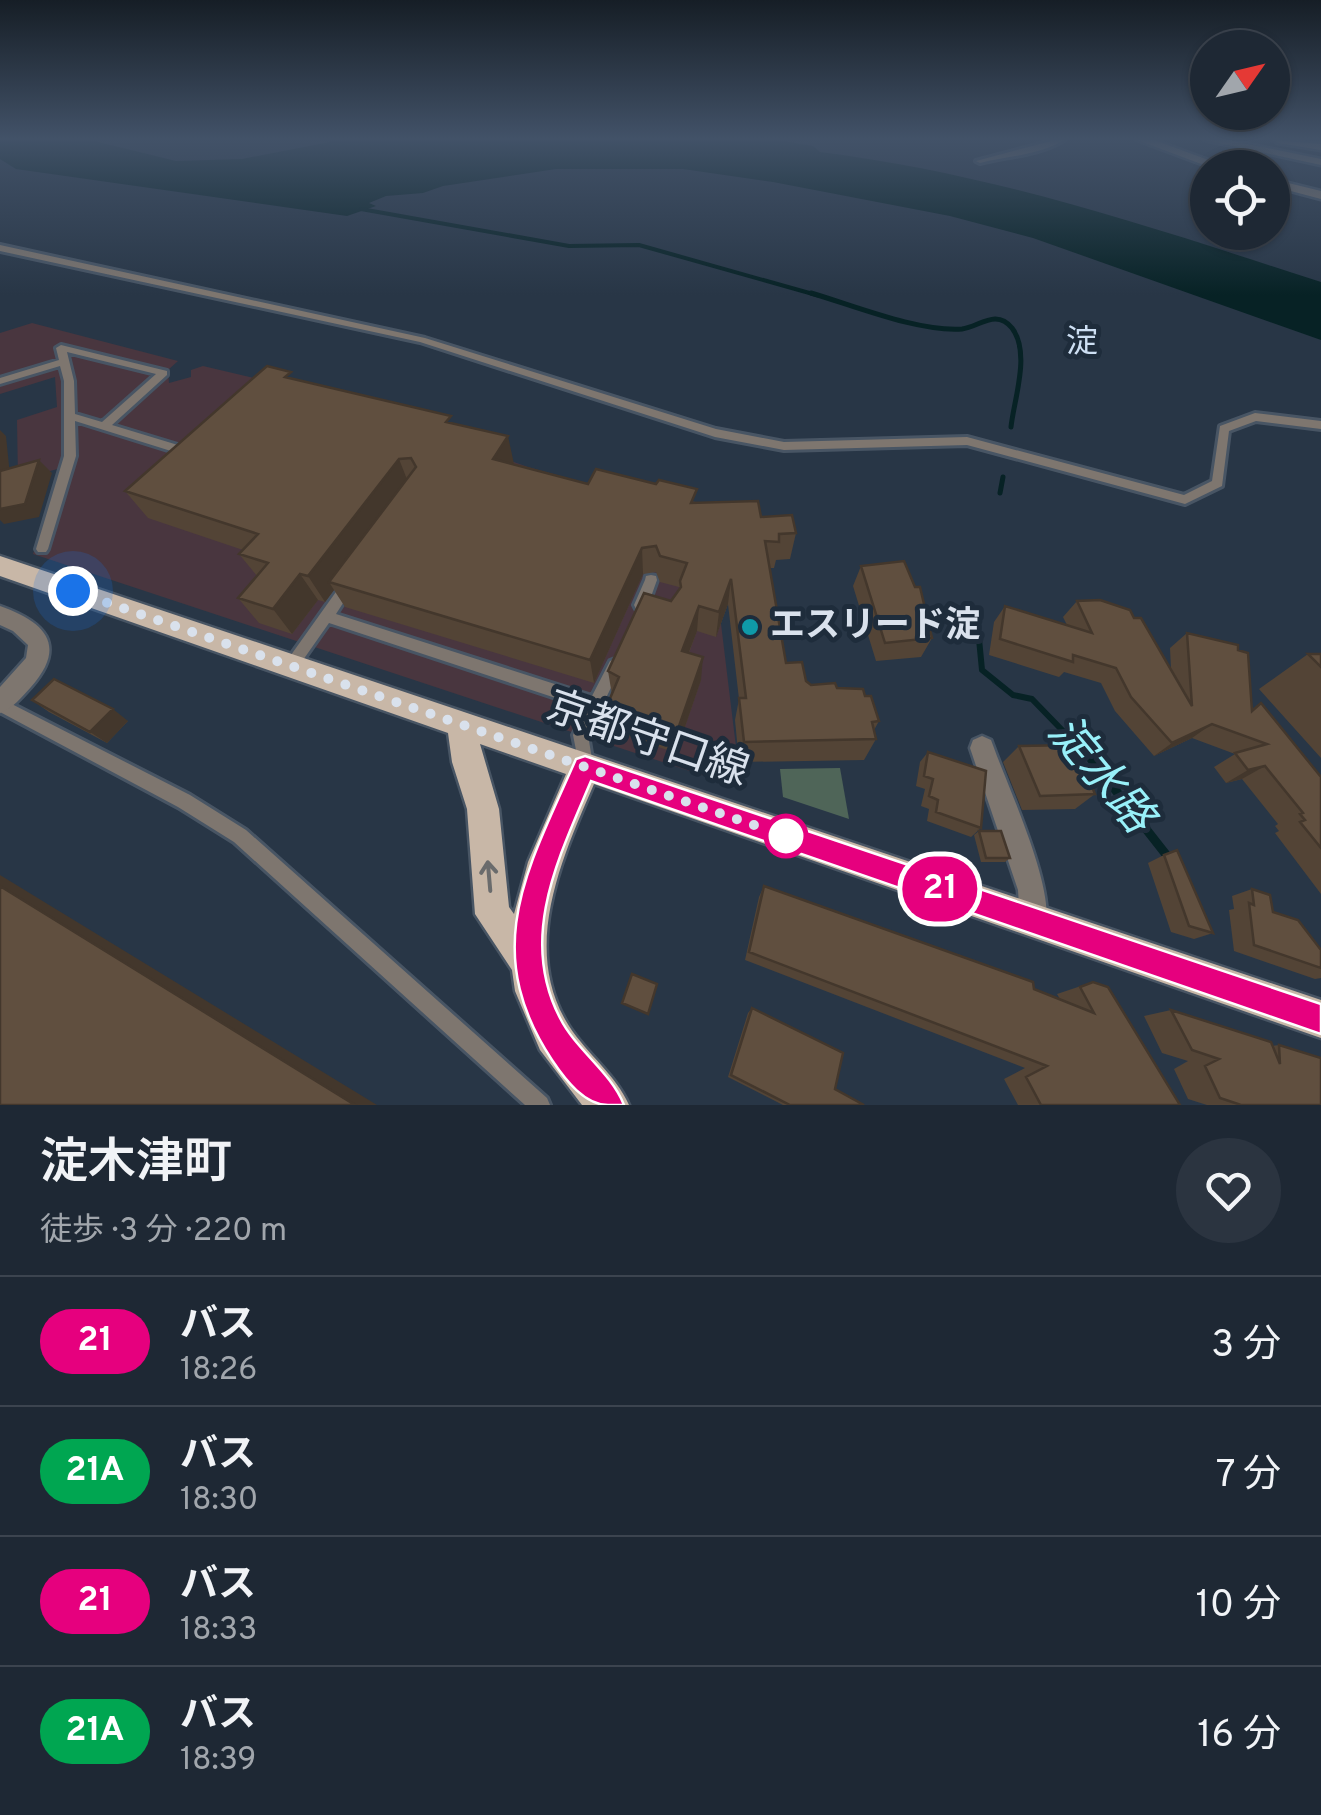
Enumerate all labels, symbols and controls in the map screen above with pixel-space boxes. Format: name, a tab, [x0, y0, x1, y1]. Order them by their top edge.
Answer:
north arrow	[1190, 30, 1290, 130]
map controls	[1190, 30, 1290, 250]
button: locate	[1190, 150, 1290, 250]
district label: 淀	[1066, 324, 1098, 364]
your location	[48, 566, 98, 616]
place label: エスリード淀	[770, 605, 980, 649]
marker: エスリード淀	[739, 616, 761, 638]
street label: 京都守口線	[539, 682, 755, 800]
water label: 淀水路	[1034, 706, 1167, 849]
unlabelled marker	[765, 815, 807, 857]
line badge: 21	[895, 856, 985, 922]
one-way arrow	[479, 860, 498, 892]
text: 21	[922, 867, 958, 911]
text: 淀木津町	[40, 1135, 232, 1195]
button: heart	[1176, 1138, 1281, 1243]
text: 徒歩 · 3 分 · 220 m	[40, 1212, 287, 1252]
text: バス	[180, 1302, 256, 1351]
text: 21	[77, 1319, 113, 1363]
text: 3 分	[1211, 1322, 1281, 1371]
text: 18:26	[180, 1351, 257, 1391]
text: バス	[180, 1432, 256, 1481]
text: 21A	[65, 1449, 125, 1493]
text: 7 分	[1216, 1452, 1281, 1501]
text: 18:30	[180, 1481, 258, 1521]
text: バス	[180, 1562, 256, 1611]
text: 21	[77, 1579, 113, 1623]
text: 10 分	[1195, 1582, 1281, 1631]
text: 18:33	[180, 1611, 257, 1651]
text: バス	[180, 1692, 256, 1741]
text: 21A	[65, 1709, 125, 1753]
text: 16 分	[1197, 1712, 1281, 1761]
text: 18:39	[180, 1741, 256, 1781]

